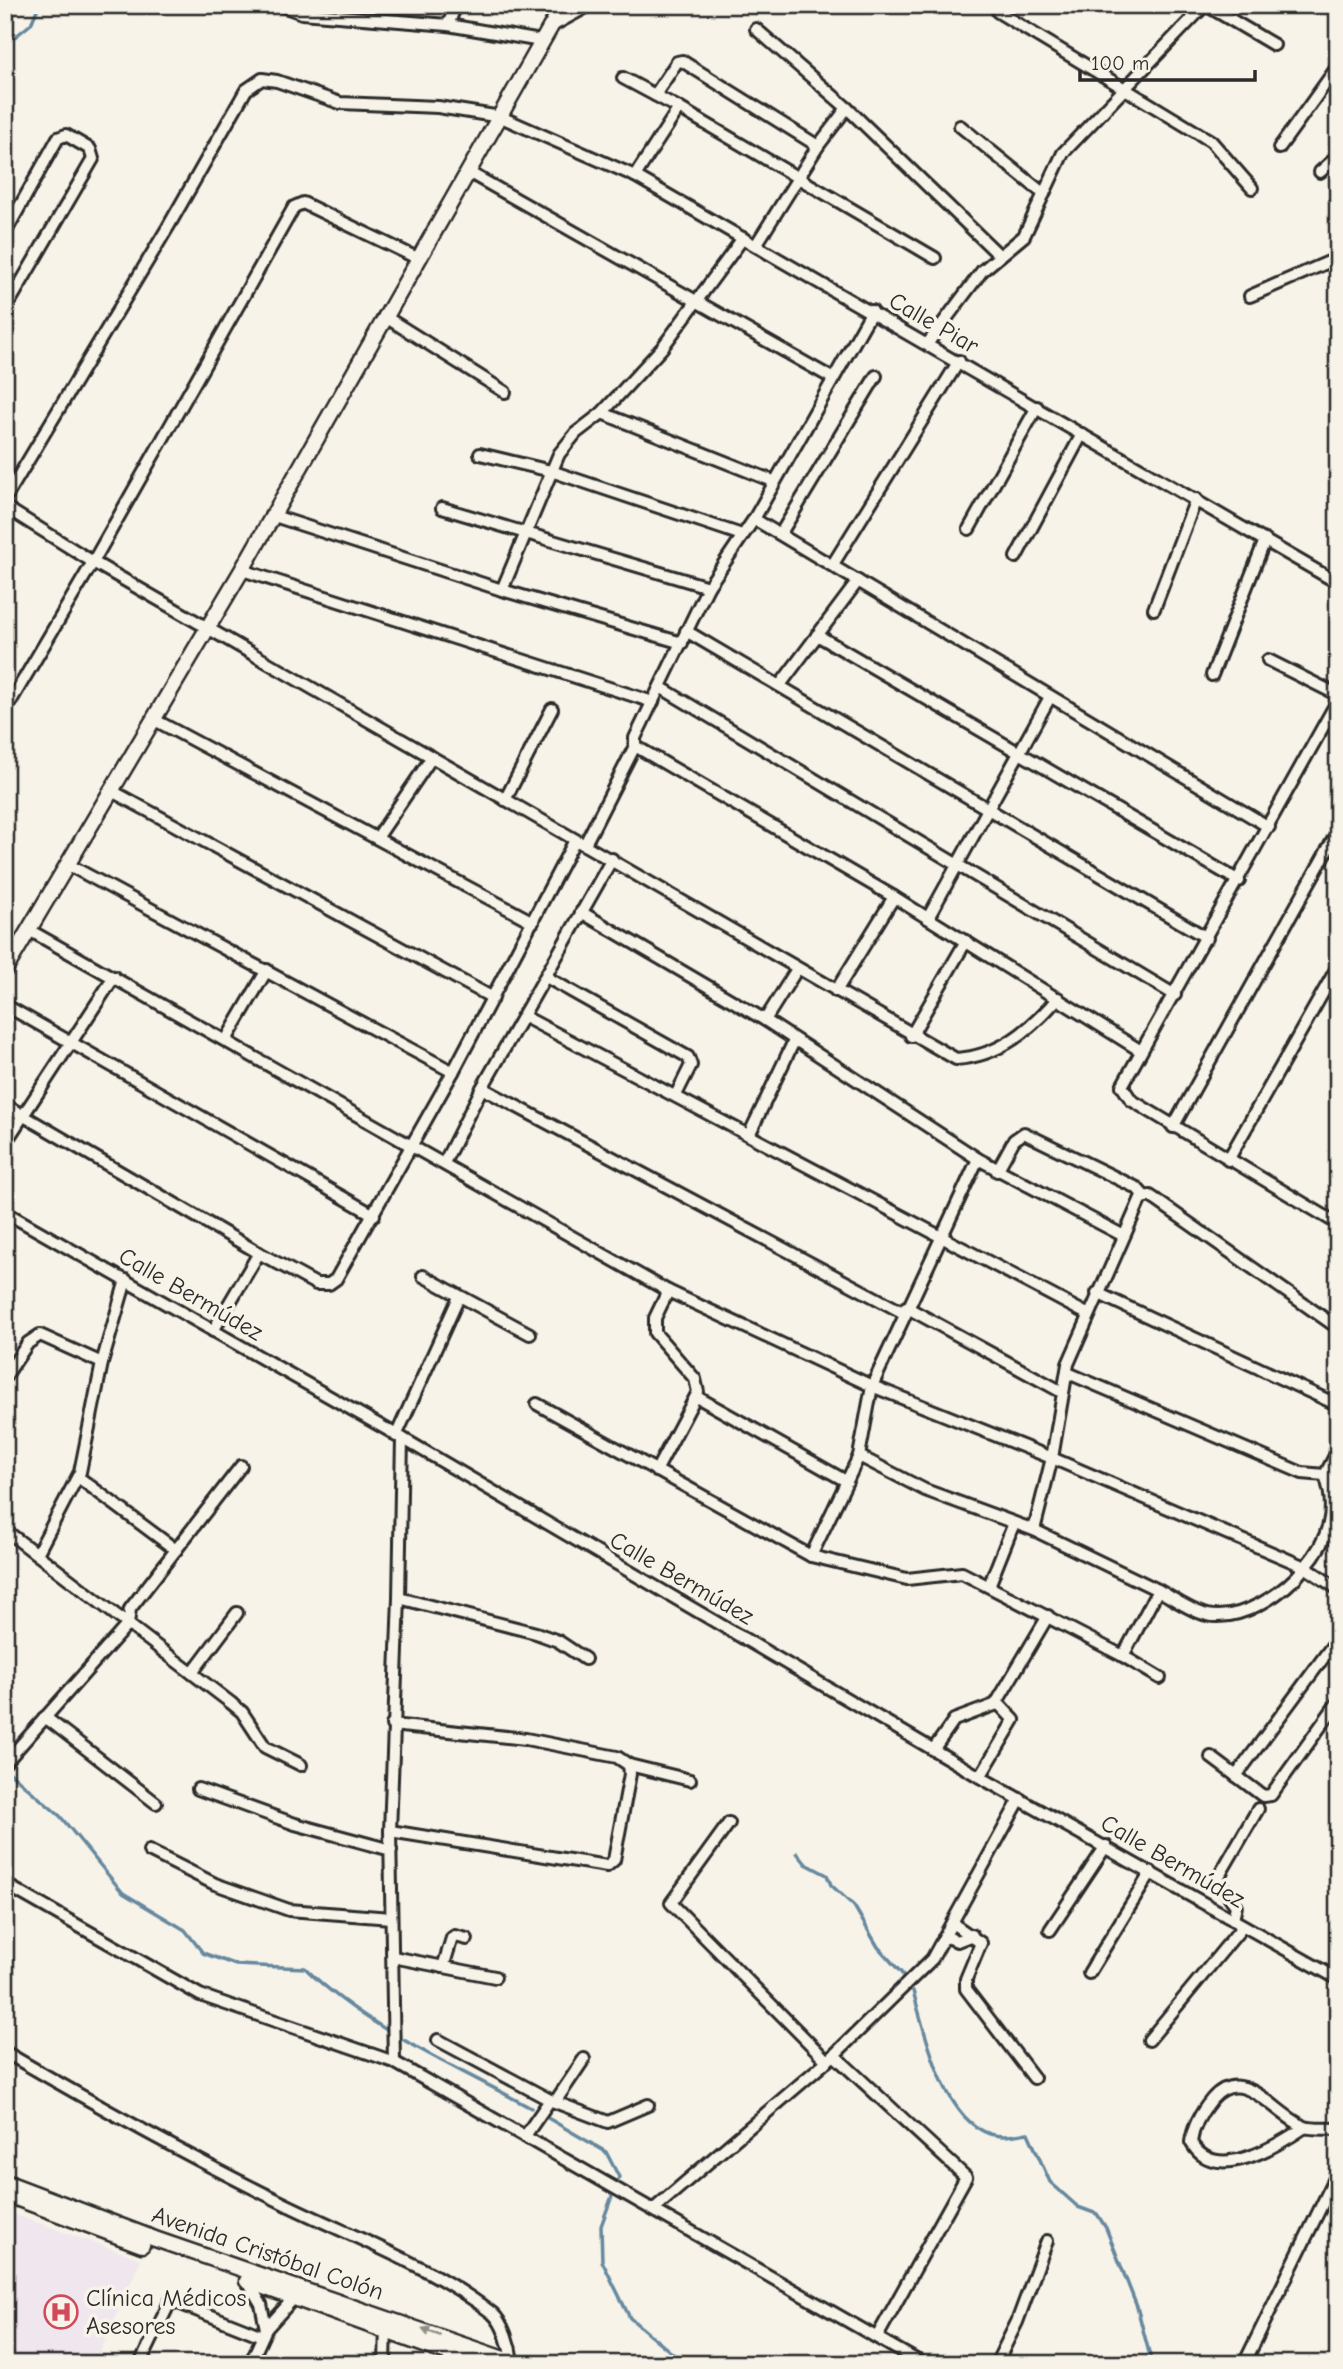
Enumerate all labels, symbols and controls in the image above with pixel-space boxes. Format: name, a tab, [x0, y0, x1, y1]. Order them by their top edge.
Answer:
scale bar	[1080, 38, 1256, 82]
text: 100 m	[1091, 51, 1149, 75]
street label: Calle Piar	[884, 286, 984, 360]
street label: Calle Bermúdez	[114, 1242, 268, 1347]
street label: Calle Bermúdez	[605, 1526, 759, 1631]
street label: Calle Bermúdez	[1096, 1809, 1250, 1914]
street label: Avenida Cristóbal Colón	[149, 2200, 387, 2306]
place label: Clínica Médicos Asesores	[86, 2284, 247, 2340]
hospital icon: Clínica Médicos Asesores	[42, 2293, 80, 2331]
one-way arrow	[420, 2326, 441, 2337]

